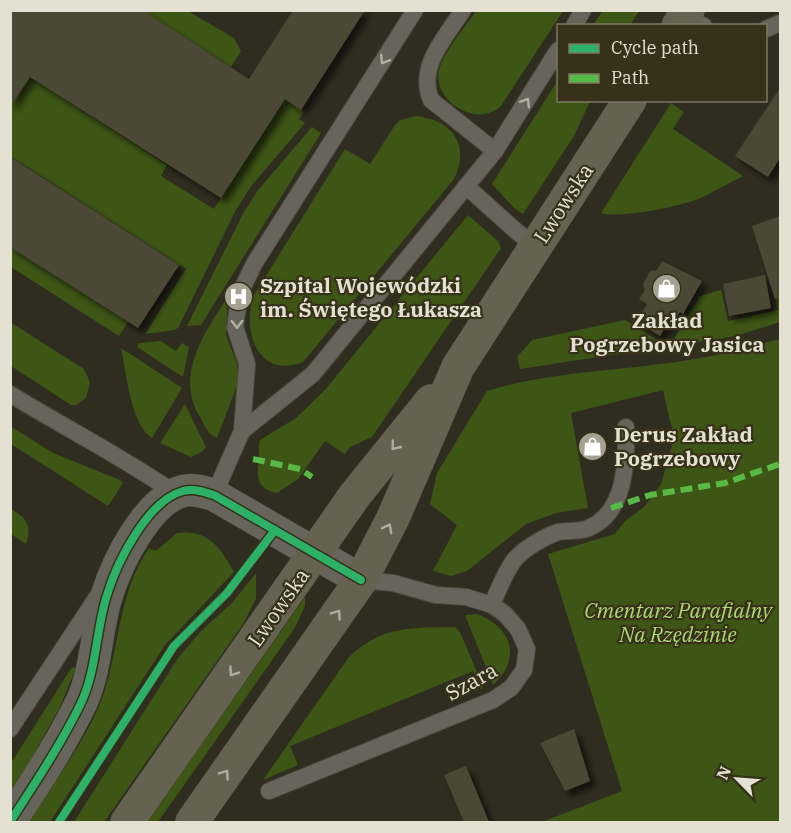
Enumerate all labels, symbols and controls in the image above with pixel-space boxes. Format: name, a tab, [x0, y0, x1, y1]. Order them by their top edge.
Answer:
legend	[557, 24, 767, 102]
text: Cycle path	[611, 36, 699, 59]
one-way arrow	[380, 53, 391, 64]
text: Path	[611, 66, 649, 89]
one-way arrow	[519, 97, 530, 108]
street label: Lwowska	[527, 158, 599, 248]
place label: Szpital Wojewódzki im. Świętego Łukasza	[260, 271, 482, 323]
shop icon: Zakład Pogrzebowy Jasica	[651, 273, 683, 305]
hospital icon: Szpital Wojewódzki im. Świętego Łukasza	[223, 281, 255, 313]
place label: Zakład Pogrzebowy Jasica	[570, 306, 764, 358]
one-way arrow	[231, 320, 244, 329]
place label: Derus Zakład Pogrzebowy	[614, 420, 753, 472]
shop icon: Derus Zakład Pogrzebowy	[577, 430, 609, 462]
one-way arrow	[392, 439, 403, 450]
one-way arrow	[380, 524, 392, 535]
street label: Lwowska	[241, 562, 315, 652]
park label: Cmentarz Parafialny Na Rzędzinie	[584, 596, 774, 648]
one-way arrow	[329, 610, 340, 621]
street label: Szara	[440, 655, 502, 707]
one-way arrow	[229, 665, 240, 676]
north arrow	[707, 749, 767, 809]
text: N	[712, 763, 735, 783]
one-way arrow	[218, 770, 229, 781]

